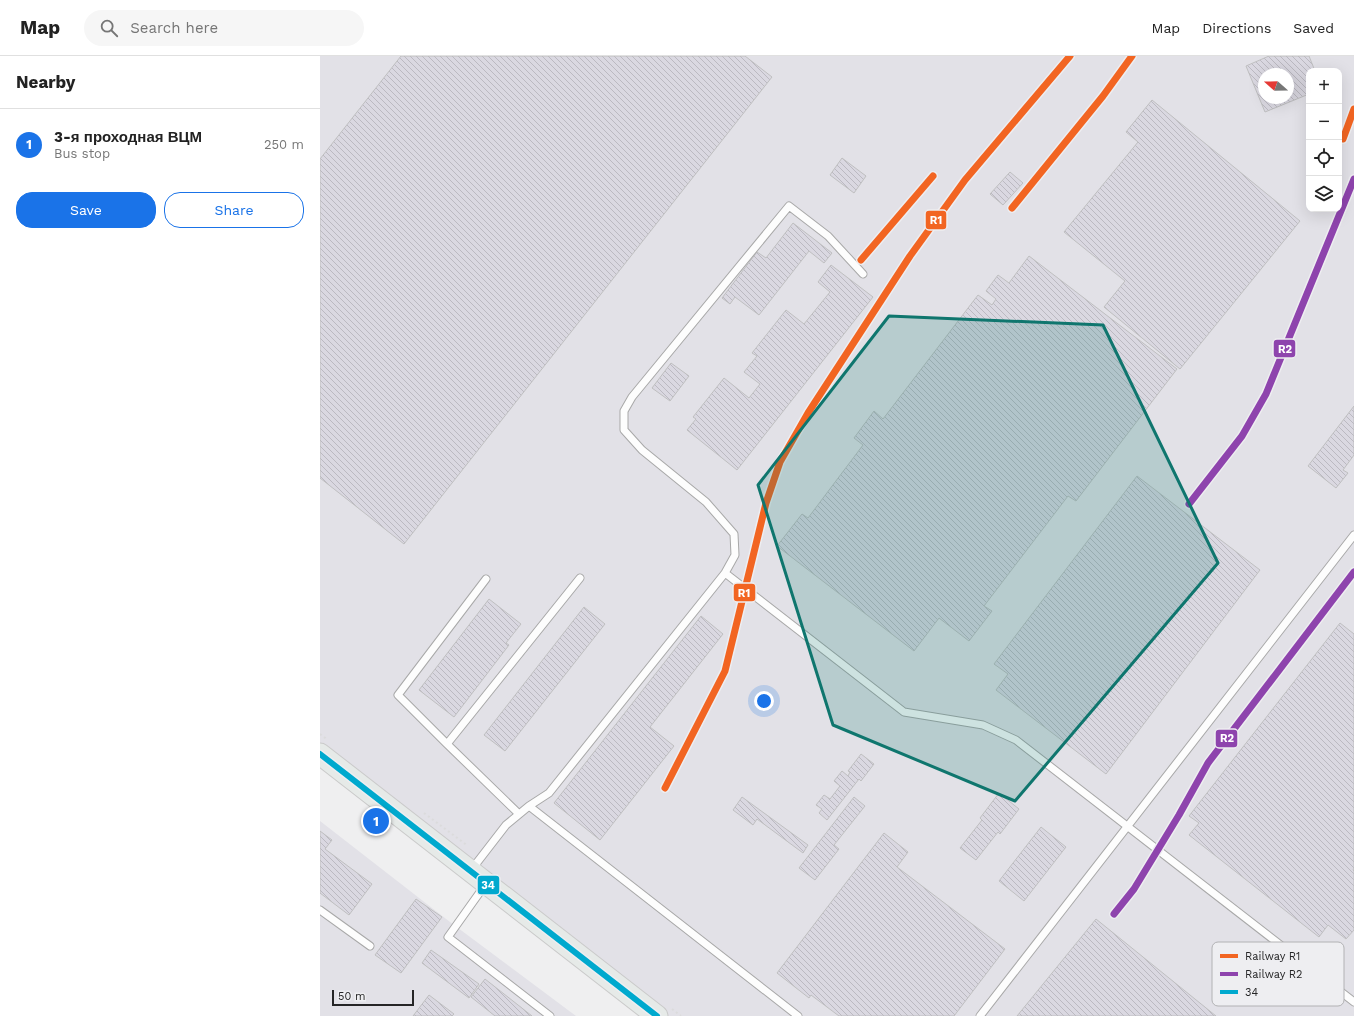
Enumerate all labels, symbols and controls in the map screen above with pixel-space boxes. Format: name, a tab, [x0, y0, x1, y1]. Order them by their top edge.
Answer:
search box	[84, 10, 364, 46]
text: Map	[20, 16, 60, 39]
icon: search	[98, 17, 120, 39]
text: Search here	[130, 19, 218, 37]
text: Map	[1152, 20, 1180, 36]
text: Directions	[1202, 20, 1271, 36]
text: Saved	[1293, 20, 1334, 36]
north arrow	[1258, 68, 1294, 104]
map controls	[1306, 68, 1342, 212]
button: +	[1306, 68, 1342, 104]
text: Nearby	[16, 72, 75, 92]
button: −	[1306, 104, 1342, 140]
text: 3-я проходная ВЦМ	[54, 128, 202, 146]
text: 1	[26, 137, 32, 152]
text: 250 m	[264, 137, 304, 152]
button: locate	[1306, 140, 1342, 176]
text: Bus stop	[54, 146, 110, 161]
button: layers	[1306, 176, 1342, 212]
button: Save	[16, 192, 156, 228]
button: Share	[164, 192, 304, 228]
line badge: R1	[925, 210, 947, 230]
text: R1	[930, 214, 942, 227]
line badge: R2	[1273, 339, 1296, 358]
text: R2	[1278, 343, 1293, 356]
line badge: R1	[733, 583, 756, 602]
text: R1	[738, 587, 750, 600]
your location	[754, 691, 774, 711]
line badge: R2	[1215, 729, 1238, 748]
text: R2	[1220, 732, 1235, 745]
pin: 1	[363, 806, 389, 836]
line badge: 34	[477, 875, 500, 895]
text: 34	[481, 879, 495, 892]
legend	[1212, 942, 1344, 1006]
text: Railway R1	[1245, 950, 1300, 963]
text: Railway R2	[1245, 968, 1303, 981]
text: 34	[1245, 986, 1258, 999]
scale bar	[332, 988, 414, 1007]
text: 50 m	[338, 990, 365, 1003]

